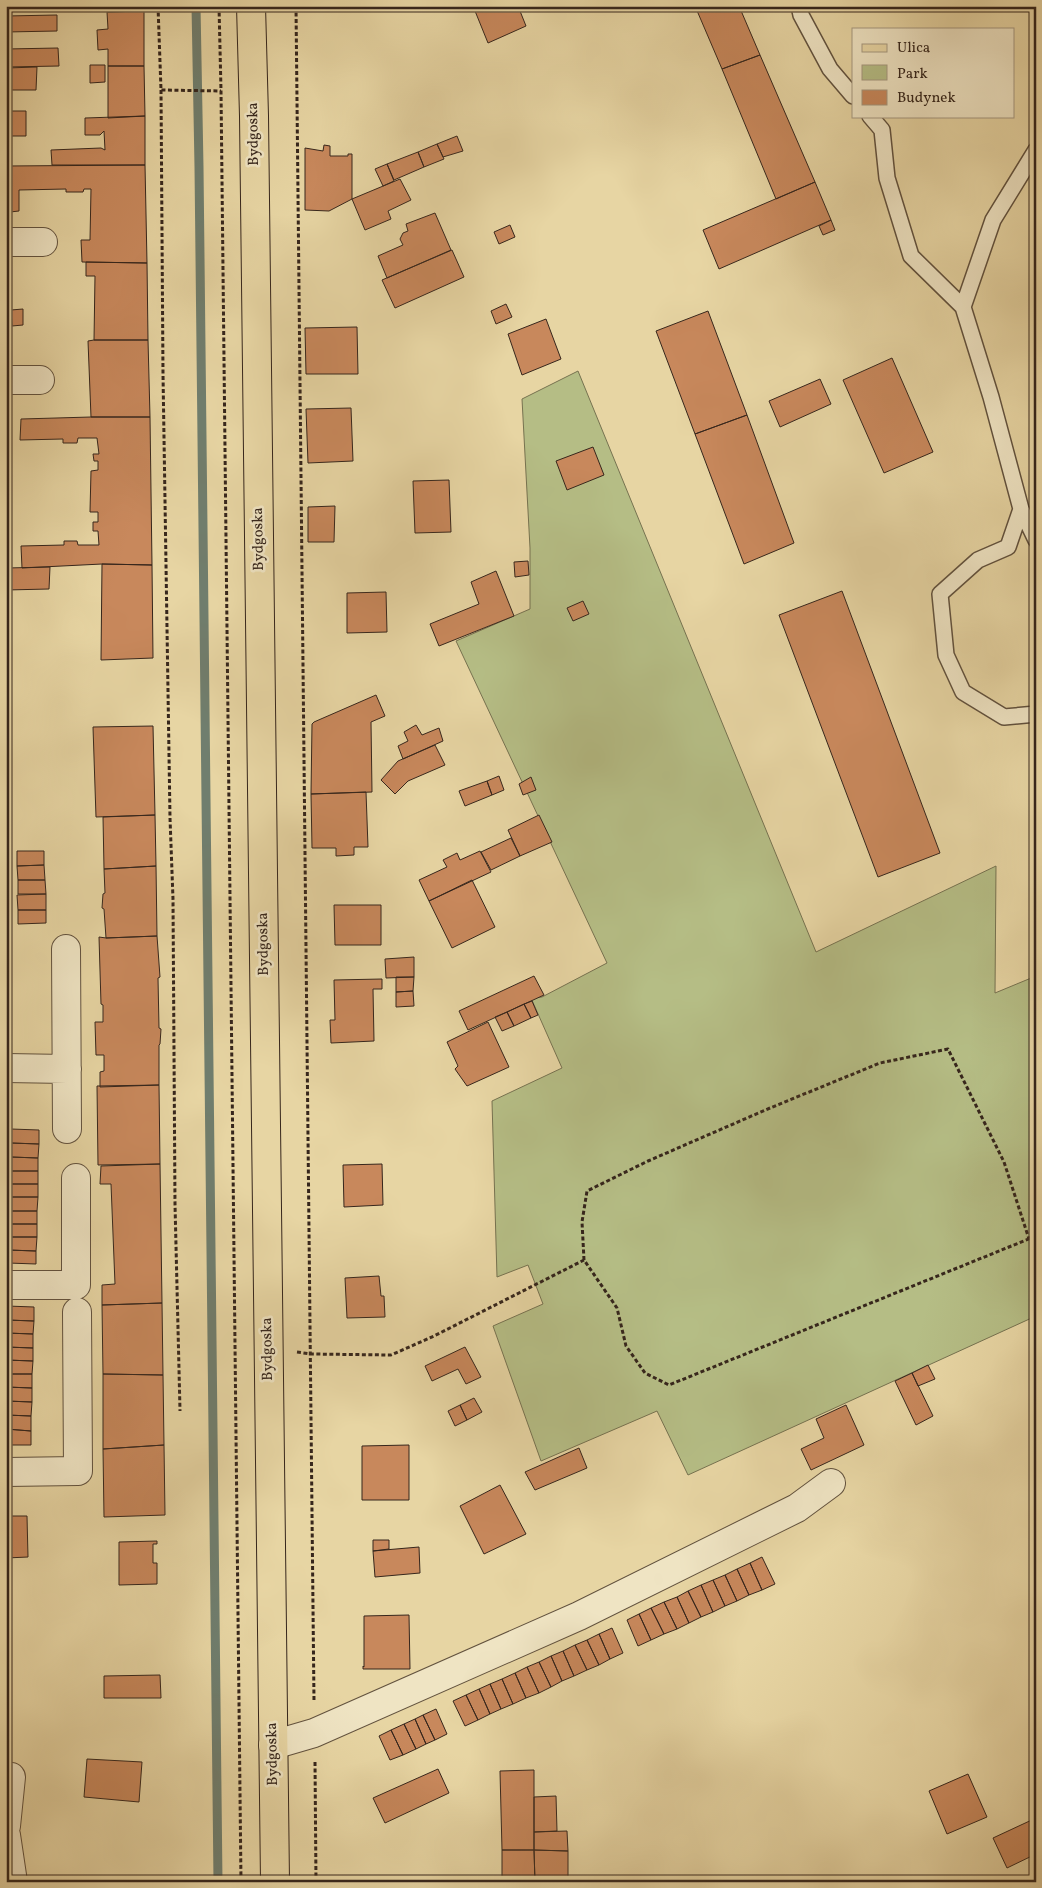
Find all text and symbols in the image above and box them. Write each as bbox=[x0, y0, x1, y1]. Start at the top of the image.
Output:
legend bbox=[852, 28, 1014, 118]
text: Ulica bbox=[897, 38, 930, 59]
text: Park bbox=[897, 64, 928, 85]
text: Budynek bbox=[897, 88, 956, 109]
street label: Bydgoska bbox=[243, 102, 265, 166]
street label: Bydgoska bbox=[248, 507, 270, 571]
street label: Bydgoska bbox=[253, 912, 275, 976]
street label: Bydgoska bbox=[257, 1317, 279, 1381]
street label: Bydgoska bbox=[262, 1722, 284, 1786]

